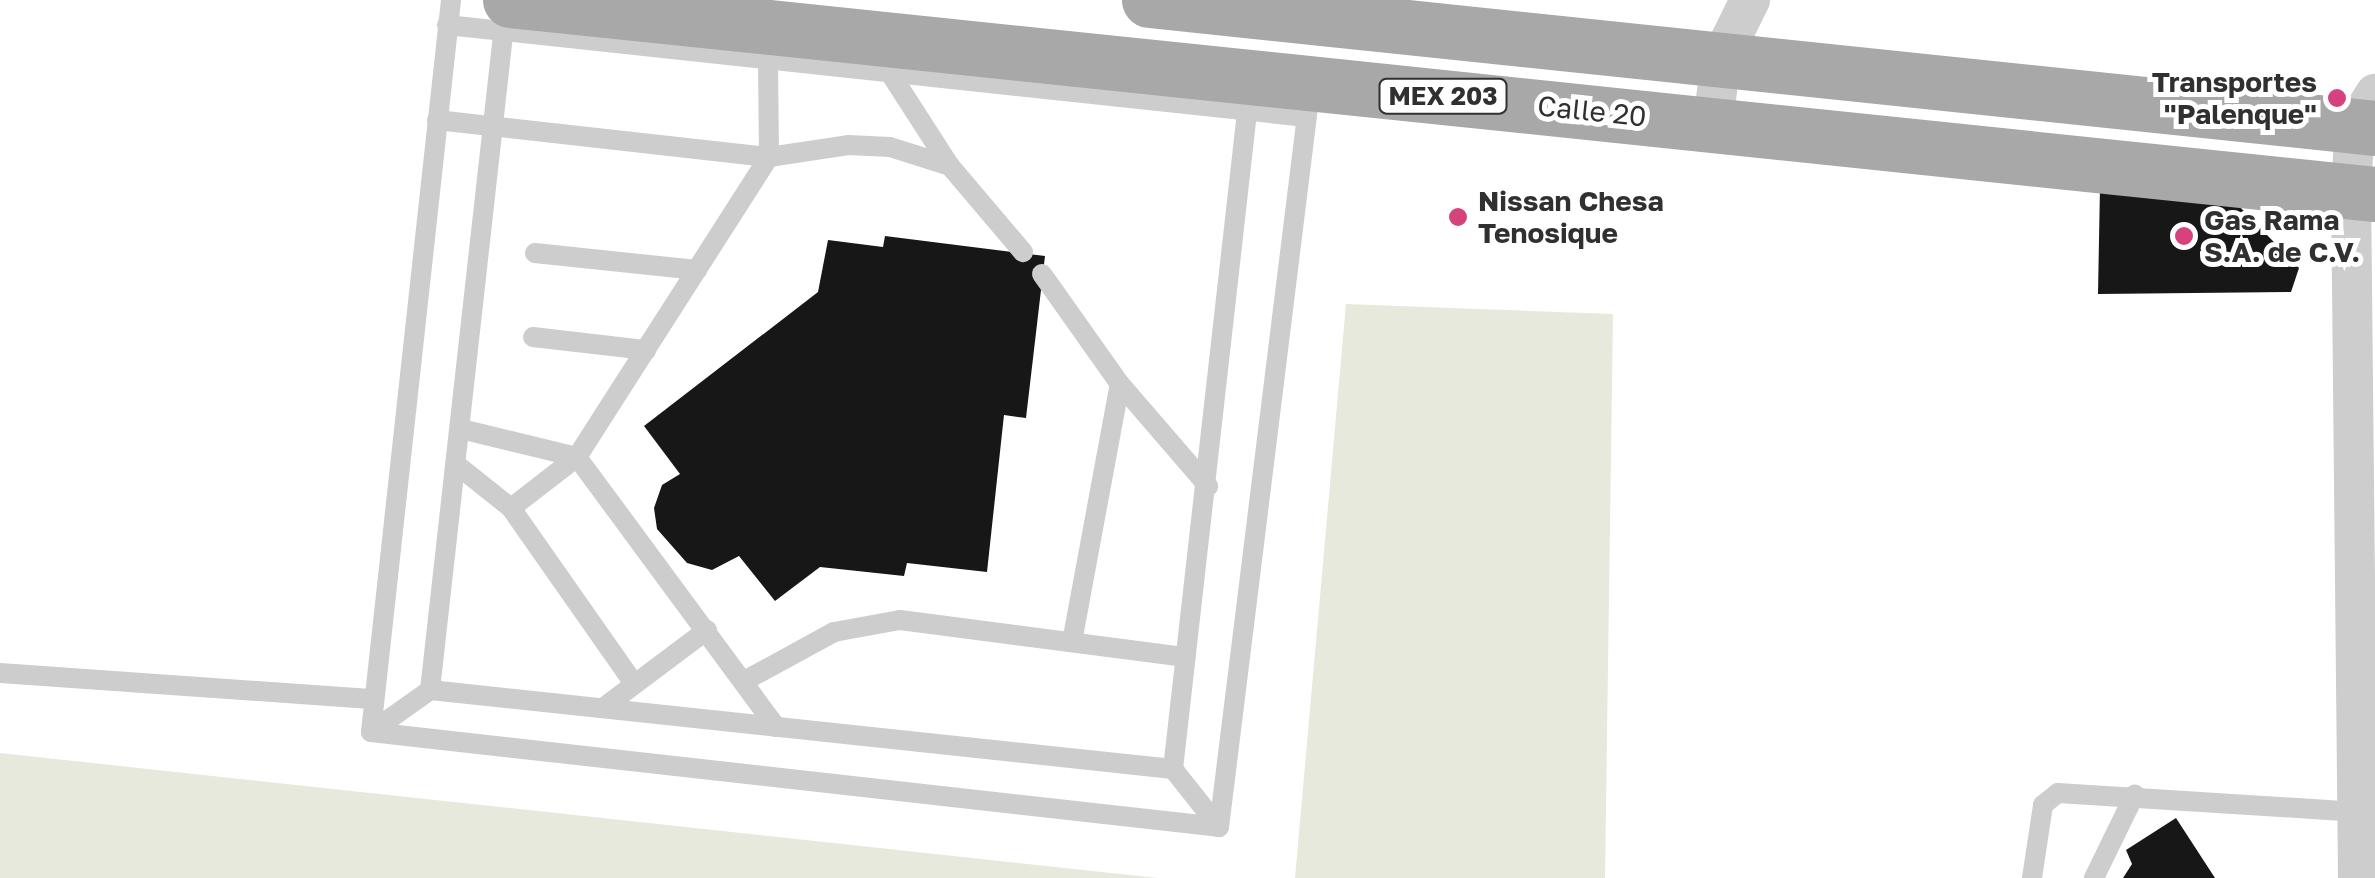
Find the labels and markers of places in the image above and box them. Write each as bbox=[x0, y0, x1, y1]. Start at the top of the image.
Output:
place label: Transportes "Palenque" bbox=[2152, 65, 2317, 131]
marker: Transportes "Palenque" bbox=[2326, 87, 2348, 109]
place label: Nissan Chesa Tenosique bbox=[1478, 184, 1664, 250]
place label: Gas Rama S.A. de C.V. bbox=[2204, 203, 2360, 269]
marker: Nissan Chesa Tenosique bbox=[1447, 206, 1469, 228]
marker: Gas Rama S.A. de C.V. bbox=[2173, 225, 2195, 247]

